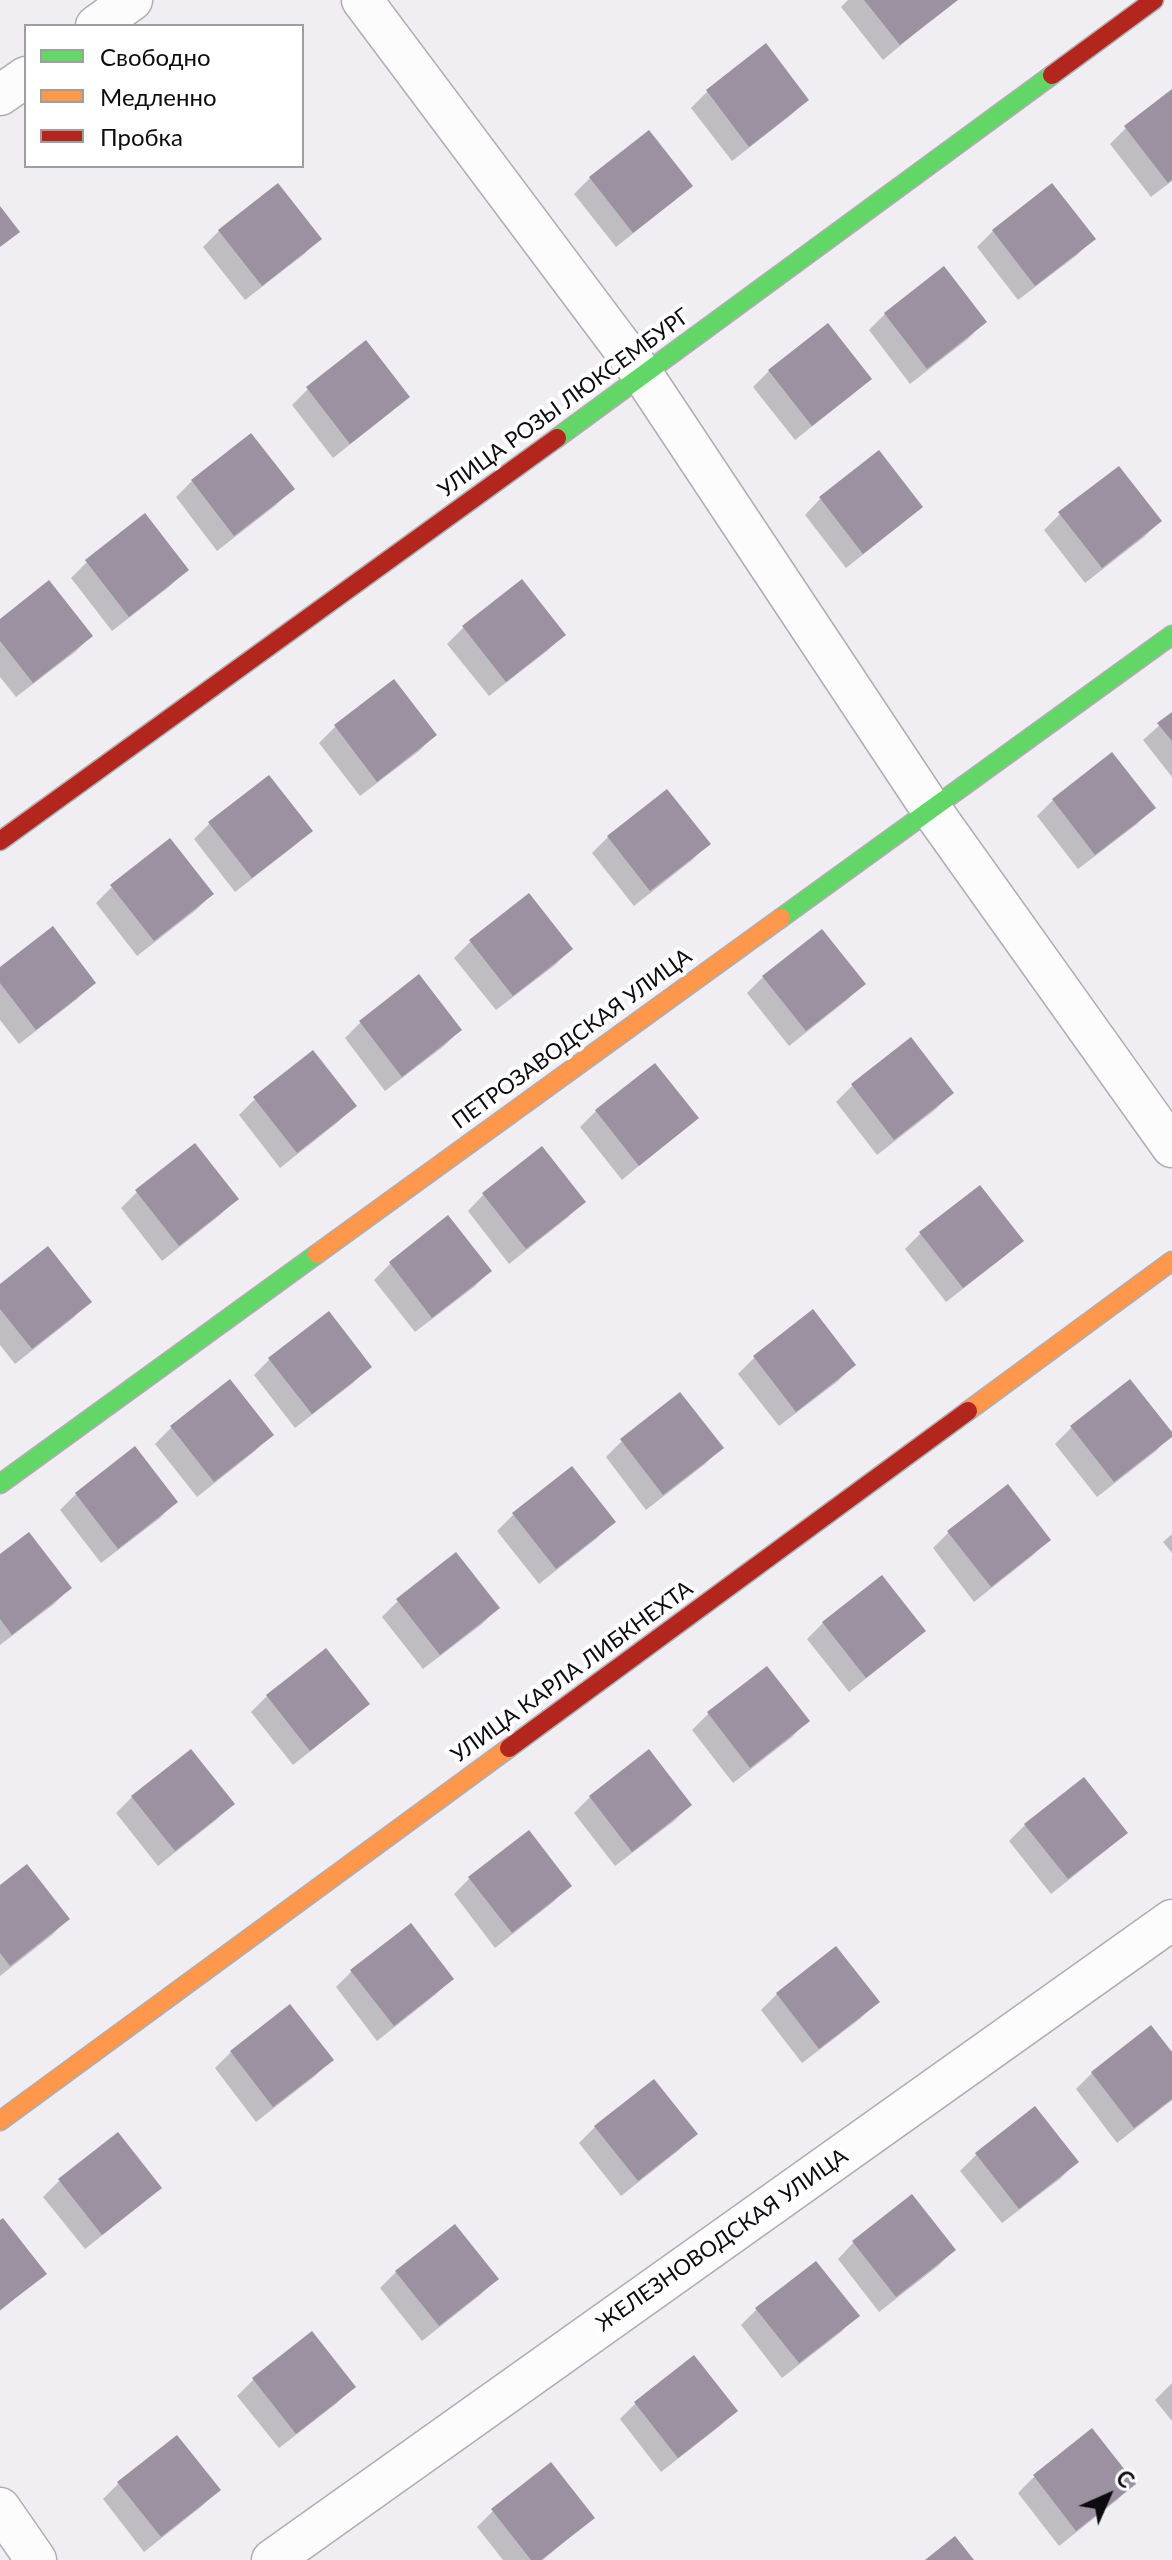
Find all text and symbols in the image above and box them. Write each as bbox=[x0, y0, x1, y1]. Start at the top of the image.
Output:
legend bbox=[24, 24, 304, 168]
text: Свободно bbox=[100, 42, 211, 71]
text: Медленно bbox=[100, 82, 217, 111]
text: Пробка bbox=[100, 122, 183, 151]
street label: УЛИЦА РОЗЫ ЛЮКСЕМБУРГ bbox=[433, 303, 695, 503]
street label: ПЕТРОЗАВОДСКАЯ УЛИЦА bbox=[447, 943, 697, 1135]
street label: УЛИЦА КАРЛА ЛИБКНЕХТА bbox=[446, 1575, 698, 1769]
street label: ЖЕЛЕЗНОВОДСКАЯ УЛИЦА bbox=[591, 2143, 853, 2337]
north arrow bbox=[1068, 2456, 1148, 2536]
text: С bbox=[1111, 2464, 1140, 2493]

